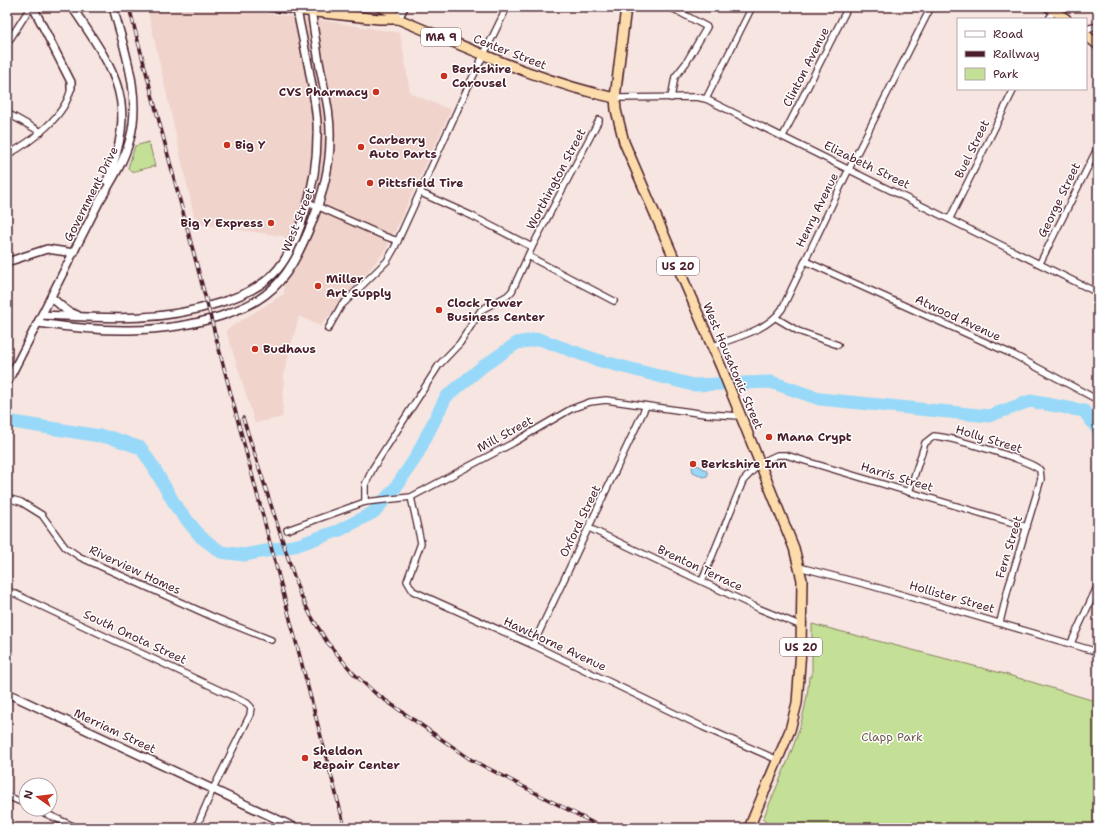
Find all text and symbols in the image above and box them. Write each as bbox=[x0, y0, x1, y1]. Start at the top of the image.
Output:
legend bbox=[957, 18, 1087, 90]
street label: Clinton Avenue bbox=[779, 24, 833, 109]
text: Road bbox=[993, 26, 1024, 42]
road number: MA 9 bbox=[421, 28, 461, 46]
street label: Center Street bbox=[471, 31, 549, 73]
text: Railway bbox=[993, 46, 1040, 62]
place label: Berkshire Carousel bbox=[452, 61, 511, 91]
text: Park bbox=[993, 66, 1019, 82]
marker: Berkshire Carousel bbox=[439, 71, 449, 81]
place label: CVS Pharmacy bbox=[279, 84, 368, 100]
marker: CVS Pharmacy bbox=[371, 87, 381, 97]
street label: Buel Street bbox=[951, 117, 993, 181]
street label: Worthington Street bbox=[523, 126, 589, 232]
place label: Carberry Auto Parts bbox=[369, 132, 437, 162]
place label: Big Y bbox=[235, 137, 266, 153]
street label: Elizabeth Street bbox=[821, 137, 913, 193]
marker: Big Y bbox=[222, 140, 232, 150]
marker: Carberry Auto Parts bbox=[356, 142, 366, 152]
street label: Government Drive bbox=[60, 144, 122, 244]
street label: George Street bbox=[1034, 160, 1084, 240]
street label: Henry Avenue bbox=[792, 170, 842, 250]
place label: Pittsfield Tire bbox=[378, 175, 463, 191]
marker: Pittsfield Tire bbox=[365, 178, 375, 188]
street label: West Street bbox=[278, 185, 318, 255]
place label: Big Y Express bbox=[181, 215, 263, 231]
marker: Big Y Express bbox=[266, 218, 276, 228]
road number: US 20 bbox=[657, 257, 699, 275]
place label: Miller Art Supply bbox=[326, 271, 391, 301]
marker: Miller Art Supply bbox=[313, 281, 323, 291]
street label: Atwood Avenue bbox=[913, 291, 1004, 345]
place label: Clock Tower Business Center bbox=[447, 295, 546, 325]
street label: West Housatonic Street bbox=[699, 300, 767, 432]
marker: Clock Tower Business Center bbox=[434, 305, 444, 315]
place label: Budhaus bbox=[263, 341, 316, 357]
marker: Budhaus bbox=[250, 344, 260, 354]
street label: Mill Street bbox=[474, 412, 536, 456]
street label: Holly Street bbox=[954, 421, 1024, 457]
place label: Mana Crypt bbox=[777, 429, 852, 445]
marker: Mana Crypt bbox=[764, 432, 774, 442]
place label: Berkshire Inn bbox=[701, 456, 787, 472]
street label: Harris Street bbox=[859, 458, 935, 496]
marker: Berkshire Inn bbox=[688, 459, 698, 469]
street label: Oxford Street bbox=[556, 482, 604, 560]
street label: Fern Street bbox=[992, 514, 1026, 580]
street label: Brenton Terrace bbox=[655, 541, 745, 595]
street label: Riverview Homes bbox=[87, 542, 183, 598]
street label: Hollister Street bbox=[907, 577, 997, 617]
street label: South Onota Street bbox=[81, 606, 189, 668]
street label: Hawthorne Avenue bbox=[501, 613, 609, 675]
road number: US 20 bbox=[780, 638, 822, 656]
street label: Merriam Street bbox=[71, 705, 159, 757]
park label: Clapp Park bbox=[861, 729, 923, 745]
place label: Sheldon Repair Center bbox=[313, 743, 400, 773]
marker: Sheldon Repair Center bbox=[300, 753, 310, 763]
north arrow bbox=[18, 777, 58, 817]
text: N bbox=[20, 788, 37, 801]

